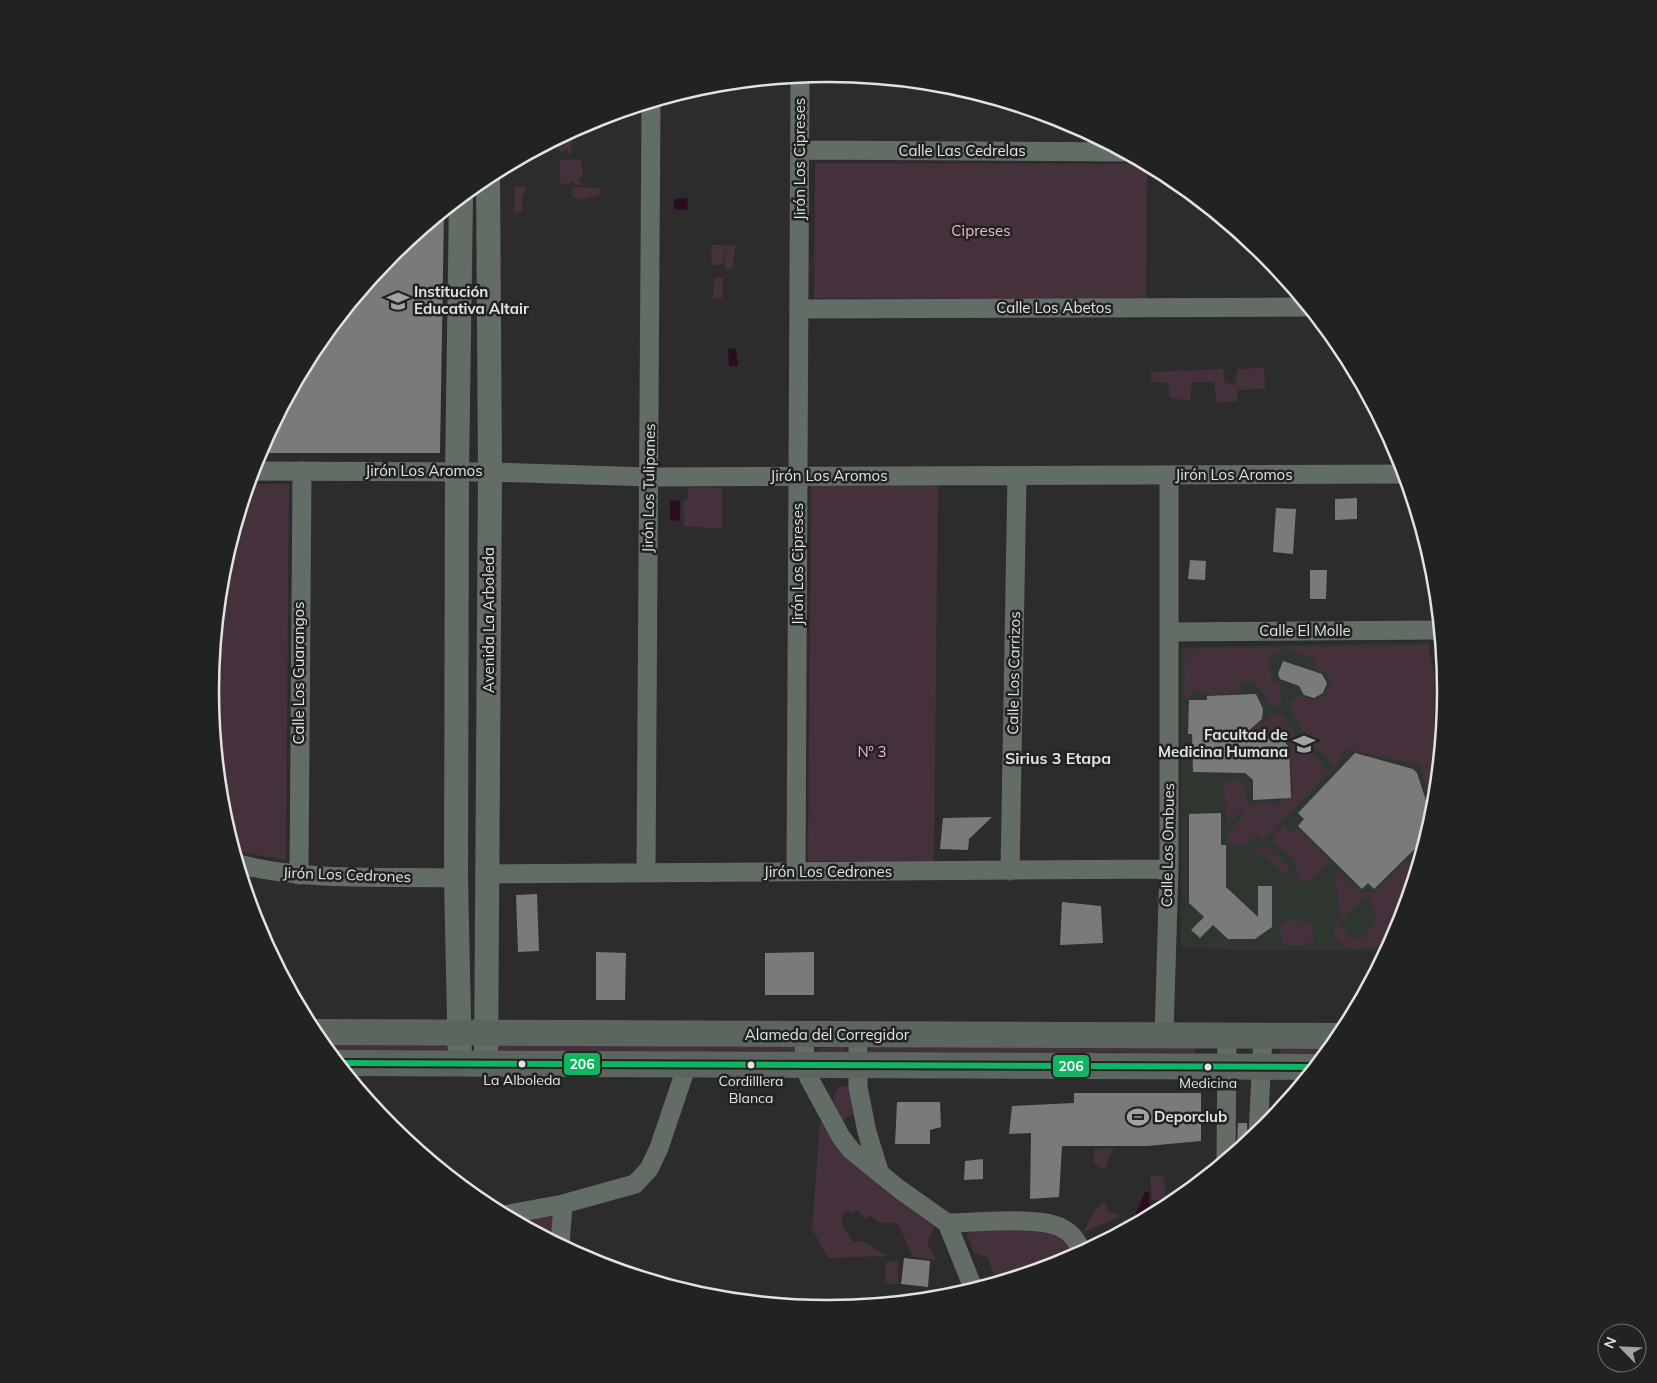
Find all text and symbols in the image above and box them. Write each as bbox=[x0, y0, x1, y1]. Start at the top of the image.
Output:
street label: Jirón Los Cipreses bbox=[790, 98, 809, 220]
street label: Calle Las Cedrelas bbox=[898, 141, 1026, 160]
park label: Cipreses bbox=[951, 221, 1011, 240]
place label: Institución Educativa Altair bbox=[414, 282, 529, 318]
school or university icon: Institución Educativa Altair bbox=[385, 288, 411, 314]
street label: Calle Los Abetos bbox=[996, 298, 1112, 317]
street label: Jirón Los Tulipanes bbox=[638, 423, 659, 553]
street label: Jirón Los Aromos bbox=[365, 461, 483, 480]
street label: Jirón Los Aromos bbox=[1175, 465, 1293, 484]
street label: Jirón Los Aromos bbox=[770, 466, 888, 485]
street label: Jirón Los Cipreses bbox=[788, 503, 807, 625]
street label: Avenida La Arboleda bbox=[479, 547, 498, 693]
street label: Calle Los Guarangos bbox=[289, 601, 308, 745]
street label: Calle Los Carrizos bbox=[1003, 611, 1024, 735]
street label: Calle El Molle bbox=[1259, 621, 1351, 640]
place label: Facultad de Medicina Humana bbox=[1158, 725, 1288, 761]
school or university icon: Facultad de Medicina Humana bbox=[1291, 731, 1317, 757]
park label: Nº 3 bbox=[857, 742, 887, 761]
district label: Sirius 3 Etapa bbox=[1005, 748, 1111, 768]
street label: Calle Los Ombues bbox=[1157, 783, 1178, 907]
street label: Jirón Los Cedrones bbox=[764, 862, 892, 881]
street label: Jirón Los Cedrones bbox=[283, 863, 411, 886]
street label: Alameda del Corregidor bbox=[745, 1025, 910, 1044]
line badge: 206 bbox=[563, 1052, 601, 1076]
line badge: 206 bbox=[1052, 1054, 1090, 1078]
text: 206 bbox=[569, 1055, 595, 1073]
text: 206 bbox=[1058, 1057, 1084, 1075]
marker: La Alboleda bbox=[517, 1059, 527, 1069]
marker: Cordilllera Blanca bbox=[746, 1060, 756, 1070]
marker: Medicina bbox=[1203, 1062, 1213, 1072]
place label: La Alboleda bbox=[483, 1071, 561, 1089]
place label: Cordilllera Blanca bbox=[719, 1072, 783, 1107]
place label: Medicina bbox=[1179, 1074, 1237, 1092]
sports icon: Deporclub bbox=[1125, 1104, 1151, 1130]
place label: Deporclub bbox=[1154, 1107, 1227, 1126]
north arrow bbox=[1597, 1323, 1647, 1373]
text: N bbox=[1600, 1334, 1620, 1351]

